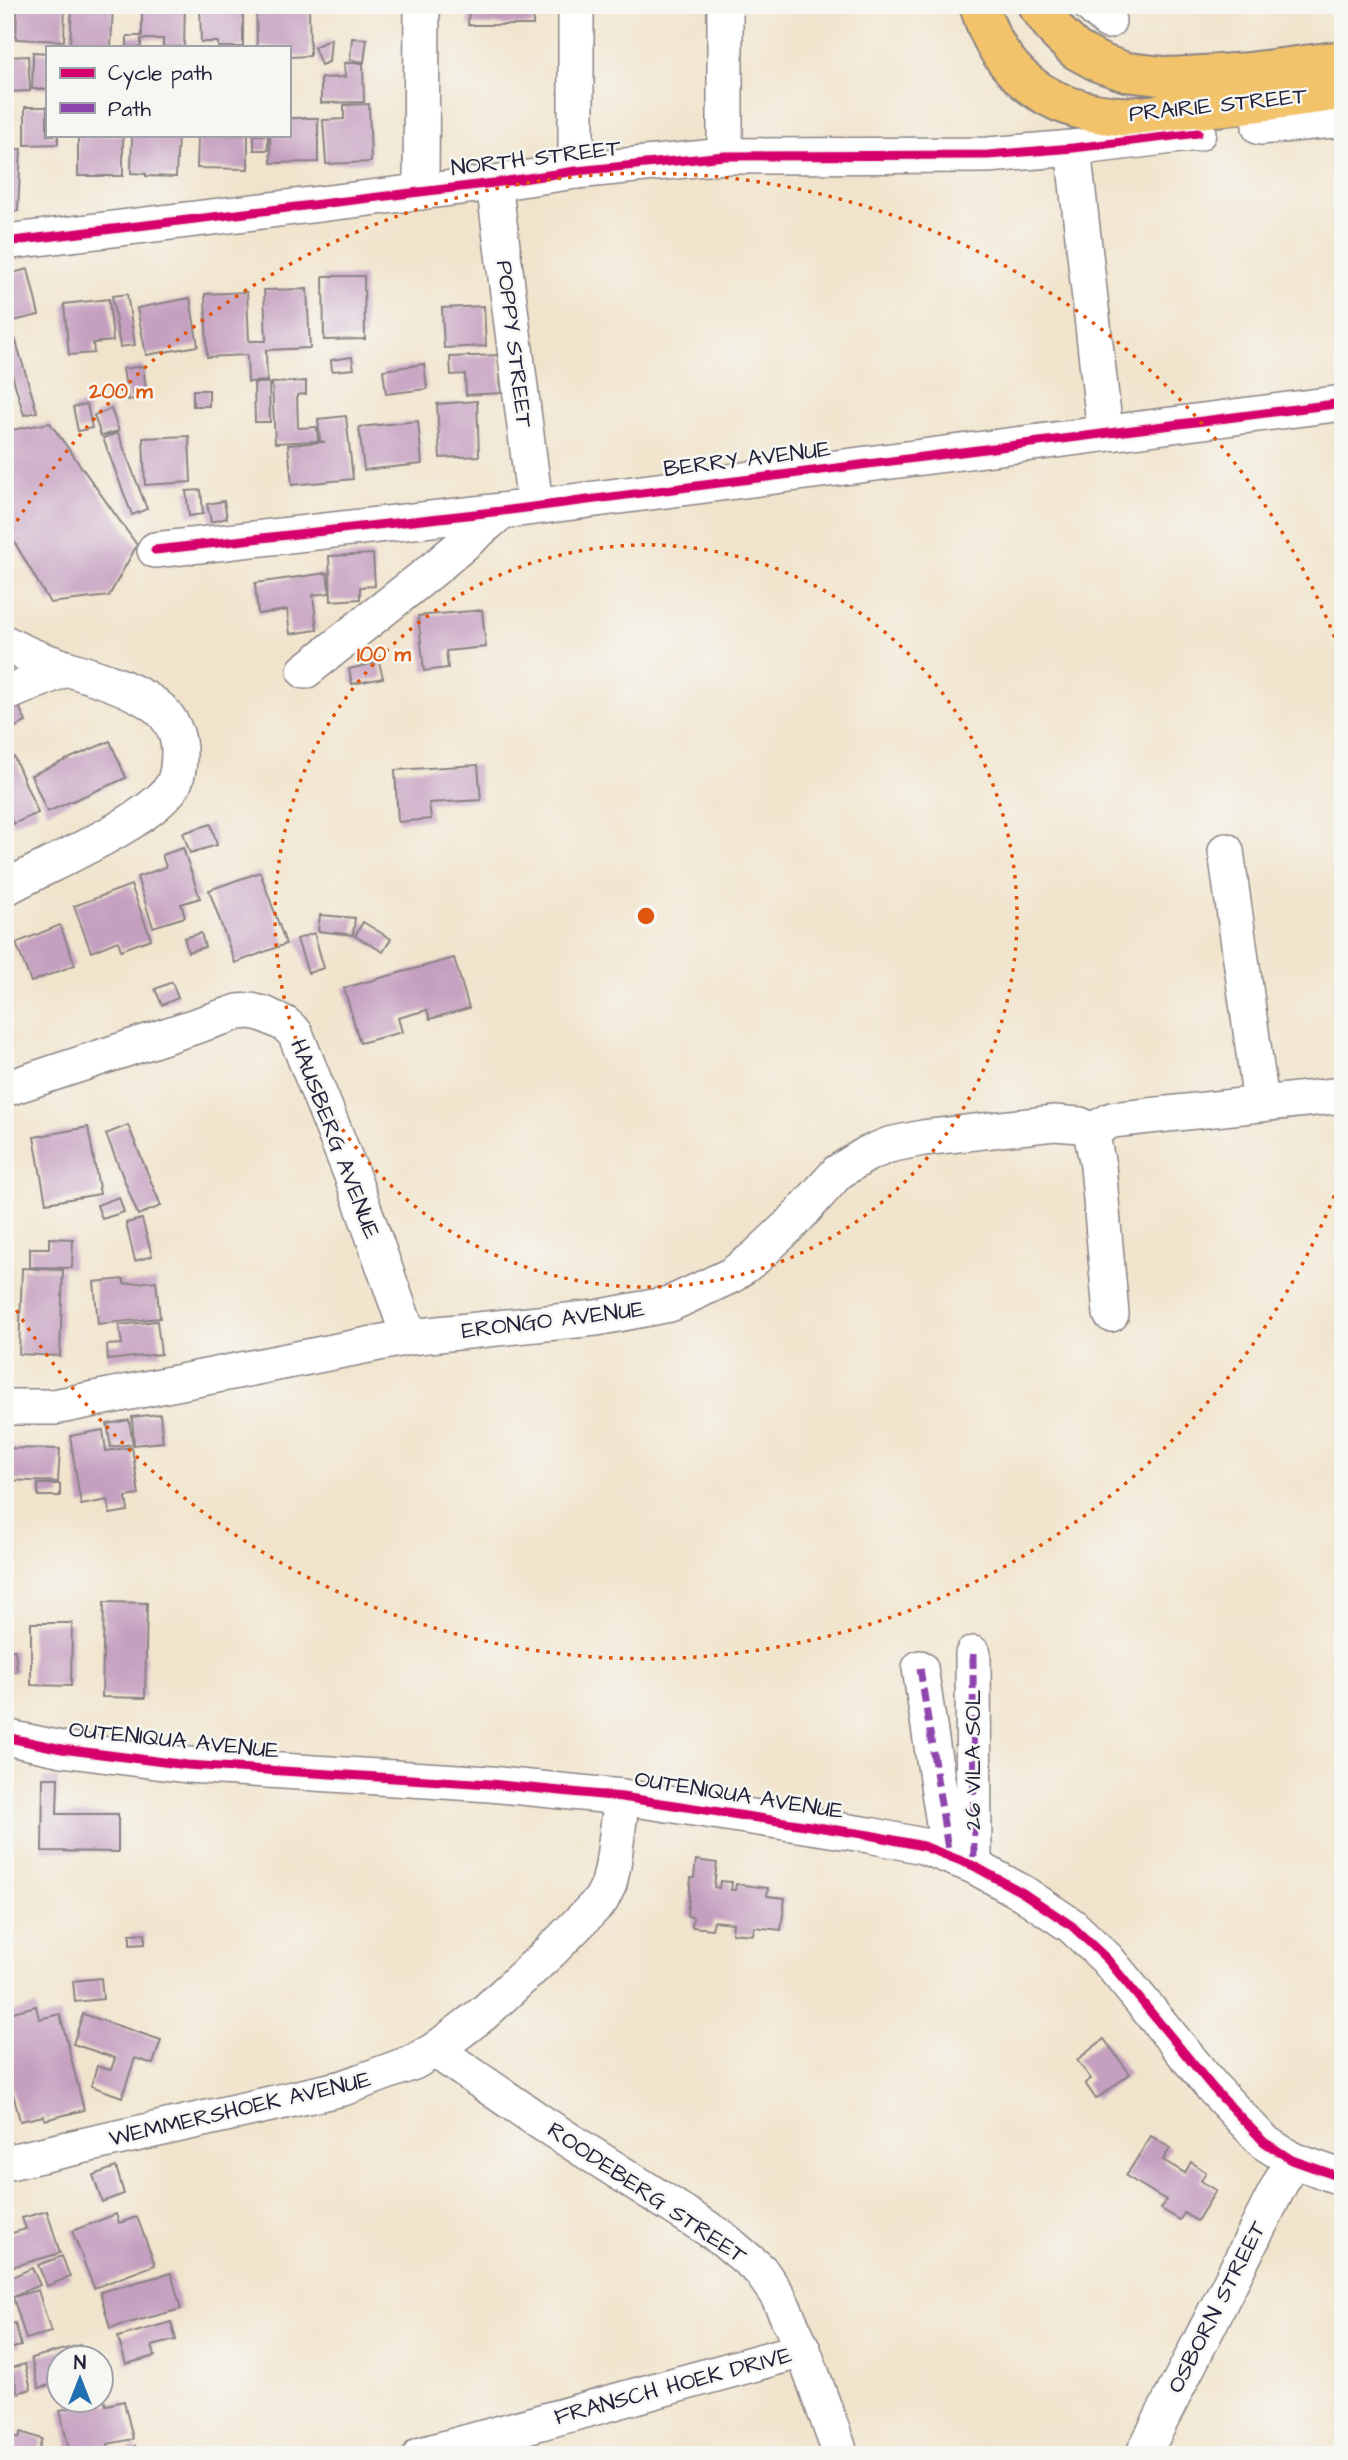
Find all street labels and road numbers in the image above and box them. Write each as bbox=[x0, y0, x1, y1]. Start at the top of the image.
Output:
street label: PRAIRIE STREET bbox=[1127, 80, 1309, 130]
street label: NORTH STREET bbox=[449, 132, 623, 184]
street label: POPPY STREET bbox=[488, 259, 540, 430]
street label: BERRY AVENUE bbox=[662, 433, 833, 485]
street label: HAUSBERG AVENUE bbox=[282, 1035, 388, 1244]
street label: ERONGO AVENUE bbox=[460, 1293, 647, 1347]
street label: 26 VILA SOL bbox=[957, 1690, 989, 1830]
street label: OUTENIQUA AVENUE bbox=[67, 1713, 281, 1767]
street label: OUTENIQUA AVENUE bbox=[632, 1763, 846, 1827]
street label: WEMMERSHOEK AVENUE bbox=[106, 2063, 374, 2155]
street label: ROODEBERG STREET bbox=[541, 2114, 754, 2272]
street label: OSBORN STREET bbox=[1160, 2215, 1274, 2398]
street label: FRANSCH HOEK DRIVE bbox=[551, 2339, 796, 2433]

